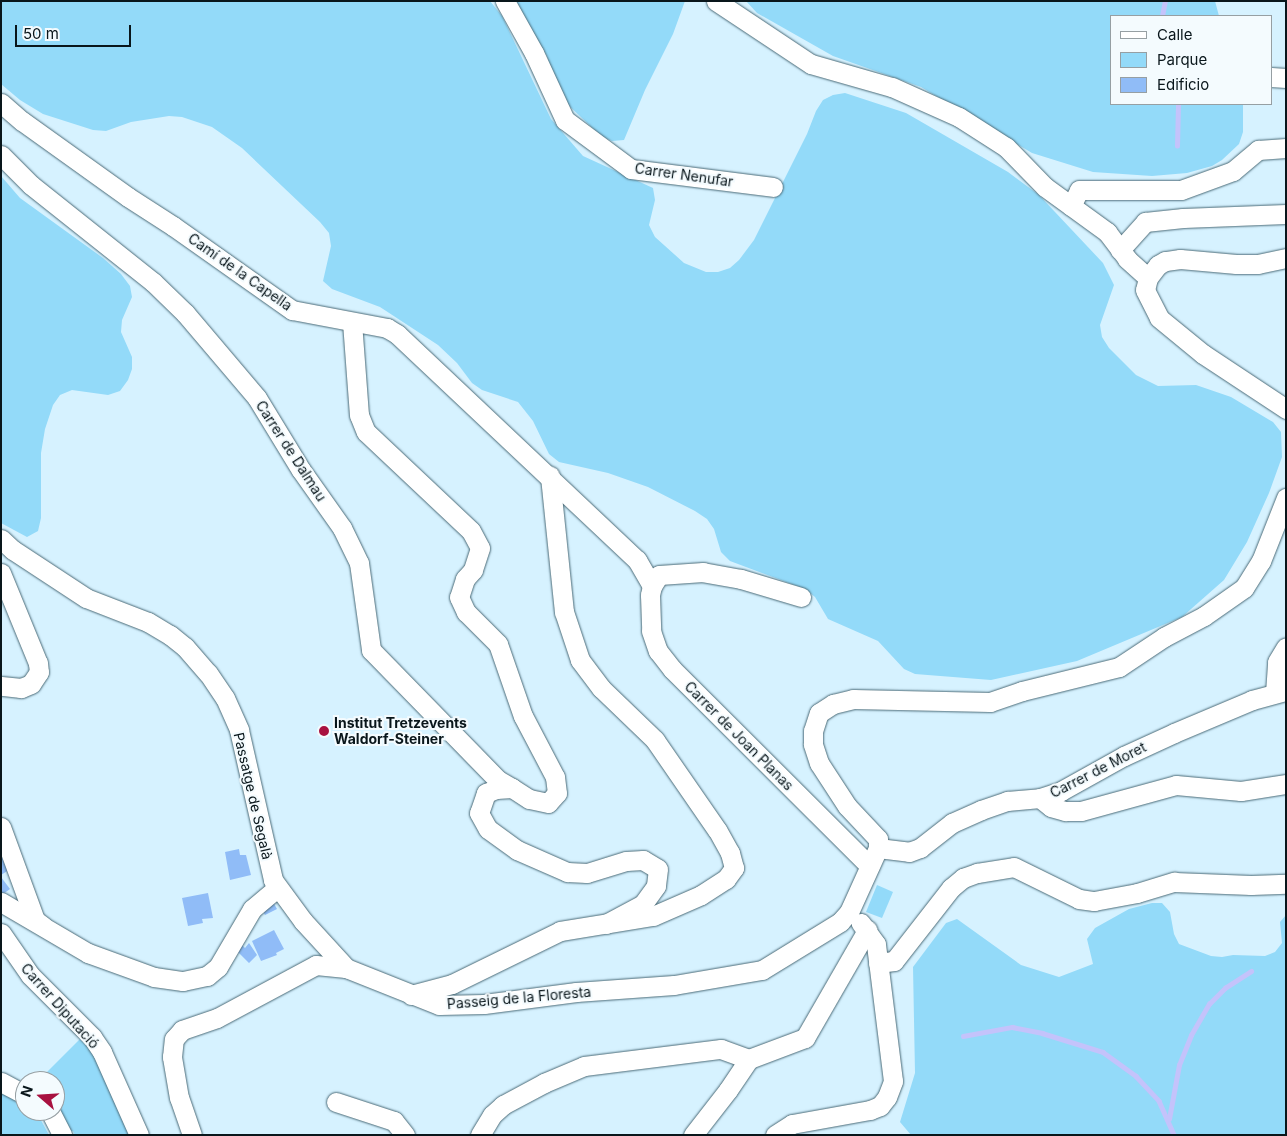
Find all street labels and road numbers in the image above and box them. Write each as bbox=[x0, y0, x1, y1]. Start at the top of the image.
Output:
street label: Carrer Nenufar bbox=[634, 160, 734, 190]
street label: Camí de la Capella bbox=[185, 230, 295, 314]
street label: Carrer de Dalmau bbox=[252, 398, 330, 504]
street label: Carrer de Joan Planas bbox=[681, 678, 797, 794]
street label: Passatge de Segalà bbox=[230, 731, 276, 861]
street label: Carrer de Moret bbox=[1047, 739, 1149, 801]
street label: Carrer Diputació bbox=[17, 960, 103, 1052]
street label: Passeig de la Floresta bbox=[446, 983, 592, 1013]

